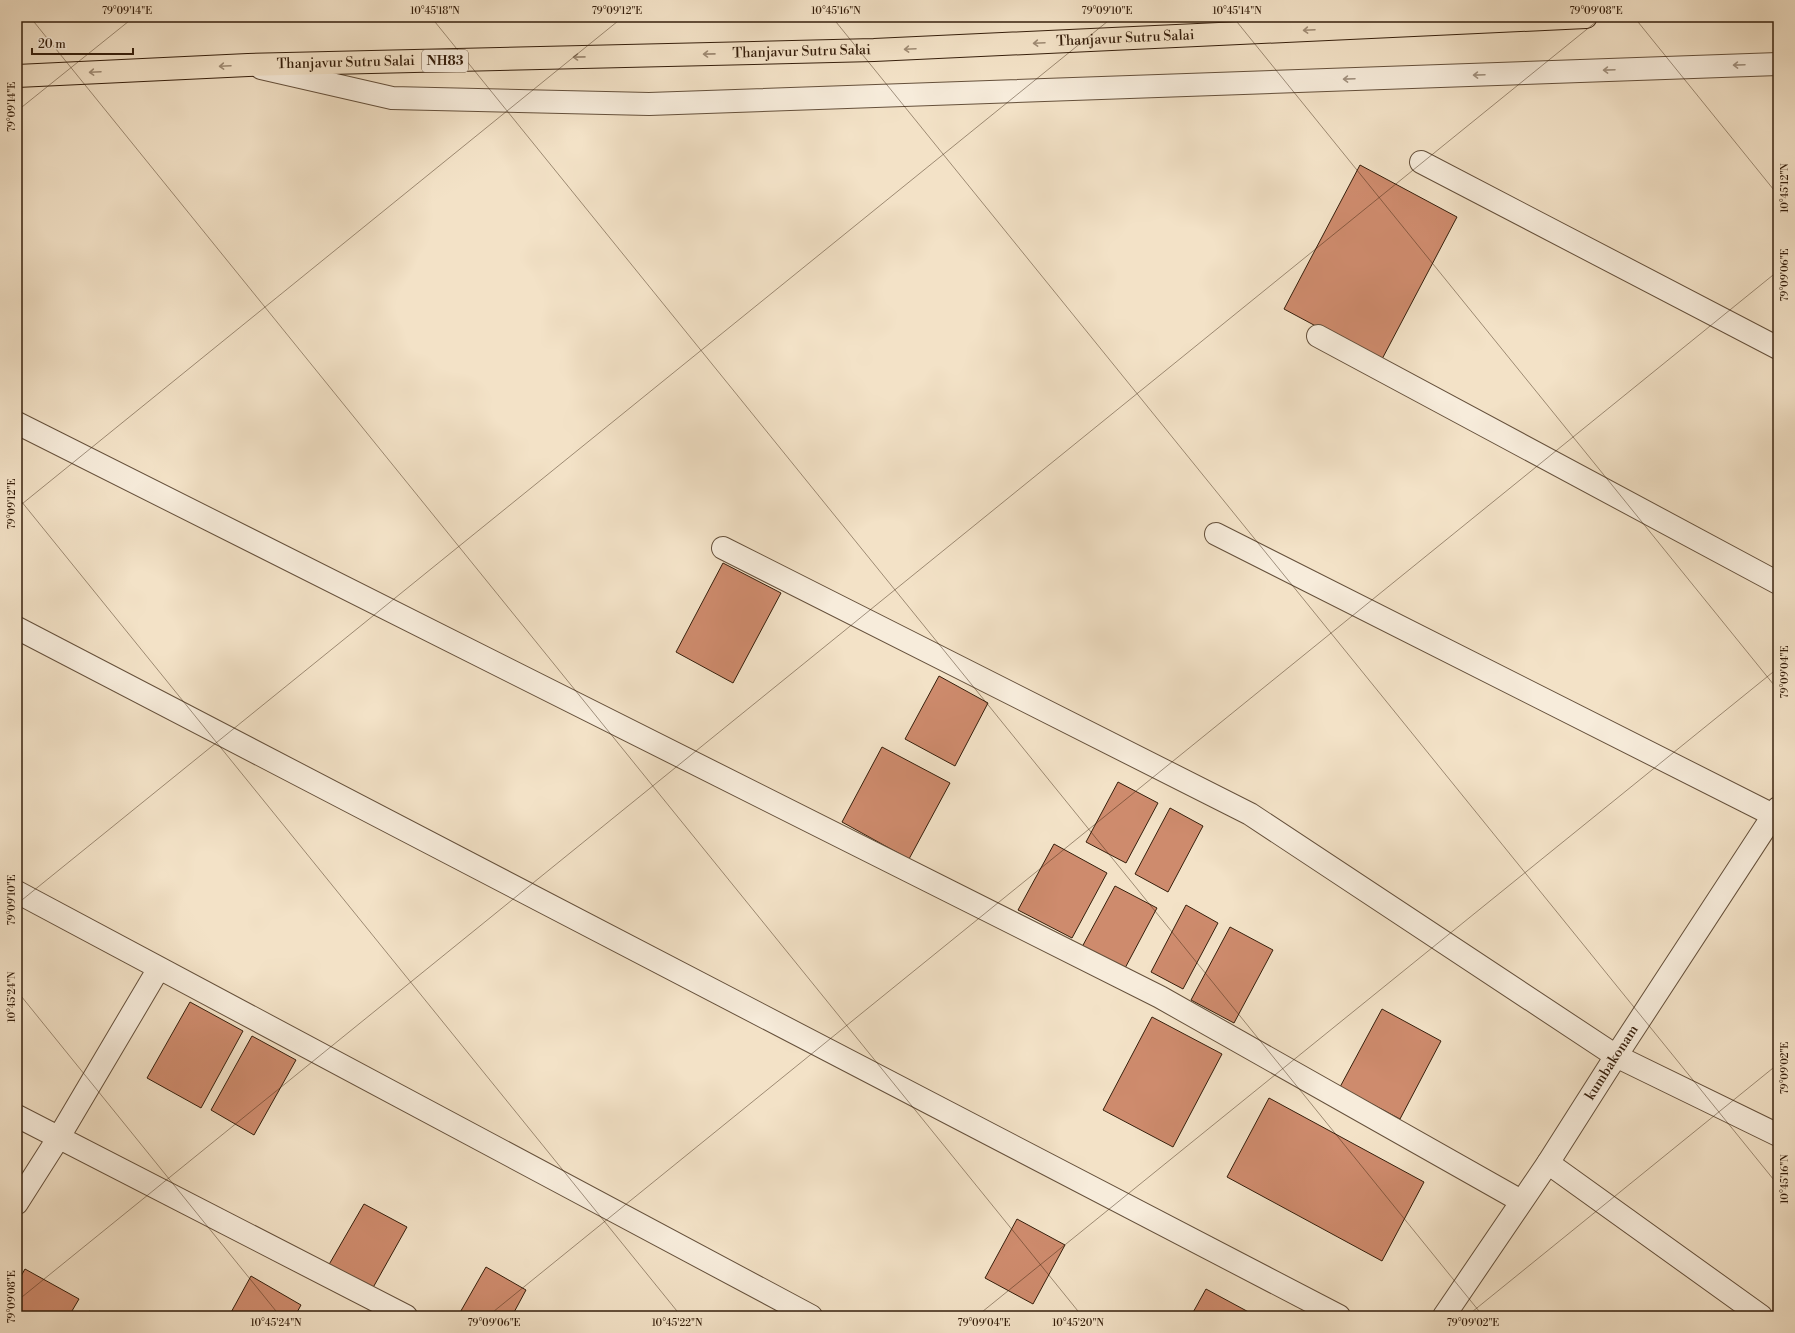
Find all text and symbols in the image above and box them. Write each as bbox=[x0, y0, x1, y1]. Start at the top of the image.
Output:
text: 79°09'14"E bbox=[102, 5, 152, 17]
text: 10°45'18"N bbox=[410, 5, 460, 17]
text: 79°09'12"E bbox=[592, 5, 642, 17]
text: 10°45'16"N bbox=[811, 5, 861, 17]
text: 79°09'10"E bbox=[1082, 5, 1133, 17]
text: 10°45'14"N bbox=[1212, 5, 1262, 17]
text: 79°09'08"E bbox=[1569, 5, 1623, 17]
street label: Thanjavur Sutru Salai bbox=[1056, 26, 1195, 51]
one-way arrow bbox=[1303, 26, 1316, 34]
scale bar bbox=[32, 30, 133, 56]
text: 20 m bbox=[38, 37, 66, 52]
one-way arrow bbox=[1033, 39, 1046, 46]
street label: Thanjavur Sutru Salai bbox=[732, 41, 871, 62]
one-way arrow bbox=[904, 45, 917, 52]
road number: NH83 bbox=[422, 50, 468, 72]
one-way arrow bbox=[703, 50, 716, 58]
street label: Thanjavur Sutru Salai bbox=[276, 52, 415, 73]
one-way arrow bbox=[573, 54, 586, 61]
one-way arrow bbox=[1733, 62, 1746, 69]
one-way arrow bbox=[219, 63, 232, 70]
one-way arrow bbox=[1603, 66, 1616, 74]
one-way arrow bbox=[89, 69, 102, 76]
one-way arrow bbox=[1473, 71, 1486, 78]
one-way arrow bbox=[1343, 76, 1356, 83]
text: 79°09'14"E bbox=[6, 82, 18, 132]
text: 10°45'12"N bbox=[1779, 163, 1791, 213]
text: 79°09'06"E bbox=[1779, 248, 1791, 302]
text: 79°09'12"E bbox=[6, 479, 18, 529]
text: 79°09'04"E bbox=[1779, 645, 1791, 698]
text: 79°09'10"E bbox=[6, 874, 18, 925]
text: 10°45'24"N bbox=[6, 971, 18, 1023]
street label: kumbakonam bbox=[1581, 1022, 1643, 1104]
text: 79°09'02"E bbox=[1779, 1042, 1791, 1094]
text: 10°45'16"N bbox=[1779, 1154, 1791, 1204]
text: 79°09'08"E bbox=[6, 1270, 18, 1324]
text: 10°45'24"N bbox=[250, 1317, 302, 1329]
text: 79°09'06"E bbox=[467, 1317, 521, 1329]
text: 10°45'22"N bbox=[652, 1317, 703, 1329]
text: 79°09'04"E bbox=[958, 1317, 1011, 1329]
text: 10°45'20"N bbox=[1052, 1317, 1104, 1329]
text: 79°09'02"E bbox=[1447, 1317, 1499, 1329]

